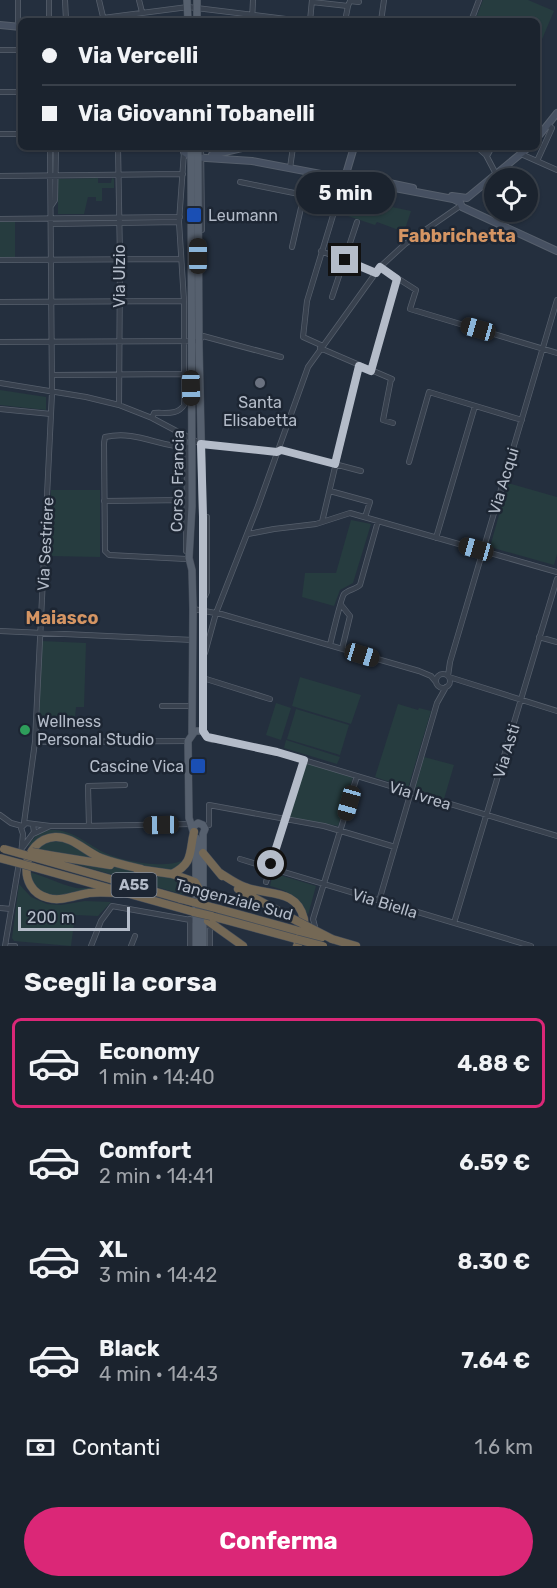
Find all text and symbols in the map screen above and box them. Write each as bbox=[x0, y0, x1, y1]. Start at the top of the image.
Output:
text: Via Vercelli bbox=[78, 42, 198, 69]
text: Via Giovanni Tobanelli bbox=[78, 100, 315, 127]
map controls bbox=[484, 168, 538, 222]
button: locate bbox=[484, 168, 538, 222]
callout: 5 min bbox=[296, 173, 394, 215]
text: 5 min bbox=[318, 181, 373, 205]
marker: Leumann bbox=[185, 206, 203, 224]
place label: Leumann bbox=[208, 206, 278, 225]
district label: Fabbrichetta bbox=[398, 225, 516, 247]
car bbox=[189, 238, 207, 274]
street label: Via Ulzio bbox=[110, 244, 129, 308]
route end bbox=[331, 246, 358, 273]
car bbox=[458, 315, 498, 343]
car bbox=[182, 370, 200, 406]
marker: Santa Elisabetta bbox=[253, 376, 267, 390]
place label: Santa Elisabetta bbox=[223, 393, 297, 430]
street label: Corso Francia bbox=[167, 430, 188, 532]
street label: Via Acqui bbox=[484, 445, 523, 517]
street label: Via Sestriere bbox=[34, 496, 57, 592]
car bbox=[456, 535, 496, 563]
district label: Maiasco bbox=[26, 607, 98, 629]
car bbox=[342, 641, 382, 669]
place label: Wellness Personal Studio bbox=[37, 712, 154, 749]
street label: Via Asti bbox=[489, 722, 524, 781]
marker: Wellness Personal Studio bbox=[18, 723, 32, 737]
place label: Cascine Vica bbox=[90, 757, 184, 776]
marker: Cascine Vica bbox=[189, 757, 207, 775]
street label: Via Ivrea bbox=[386, 777, 453, 814]
car bbox=[335, 783, 363, 823]
car bbox=[143, 816, 179, 834]
route start bbox=[257, 850, 284, 877]
road number: A55 bbox=[112, 873, 156, 897]
street label: Tangenziale Sud bbox=[173, 875, 295, 924]
street label: Via Biella bbox=[350, 885, 420, 922]
scale bar bbox=[18, 904, 130, 932]
text: 200 m bbox=[27, 908, 75, 927]
text: Scegli la corsa bbox=[24, 966, 217, 998]
icon: car bbox=[27, 1036, 81, 1090]
text: Economy bbox=[99, 1038, 200, 1065]
text: 4.88 € bbox=[457, 1050, 530, 1077]
text: 1 min · 14:40 bbox=[99, 1065, 215, 1089]
icon: car bbox=[27, 1135, 81, 1189]
text: Comfort bbox=[99, 1137, 191, 1164]
text: 6.59 € bbox=[459, 1149, 530, 1176]
text: 2 min · 14:41 bbox=[99, 1164, 213, 1188]
icon: car bbox=[27, 1234, 81, 1288]
text: XL bbox=[99, 1236, 127, 1263]
text: 8.30 € bbox=[458, 1248, 530, 1275]
text: 3 min · 14:42 bbox=[99, 1263, 217, 1287]
icon: car bbox=[27, 1333, 81, 1387]
text: Black bbox=[99, 1335, 160, 1362]
text: 7.64 € bbox=[461, 1347, 530, 1374]
text: 4 min · 14:43 bbox=[99, 1362, 218, 1386]
icon: cash bbox=[24, 1431, 57, 1464]
text: Contanti bbox=[72, 1434, 160, 1461]
text: 1.6 km bbox=[475, 1435, 533, 1459]
button: Conferma bbox=[24, 1507, 533, 1576]

